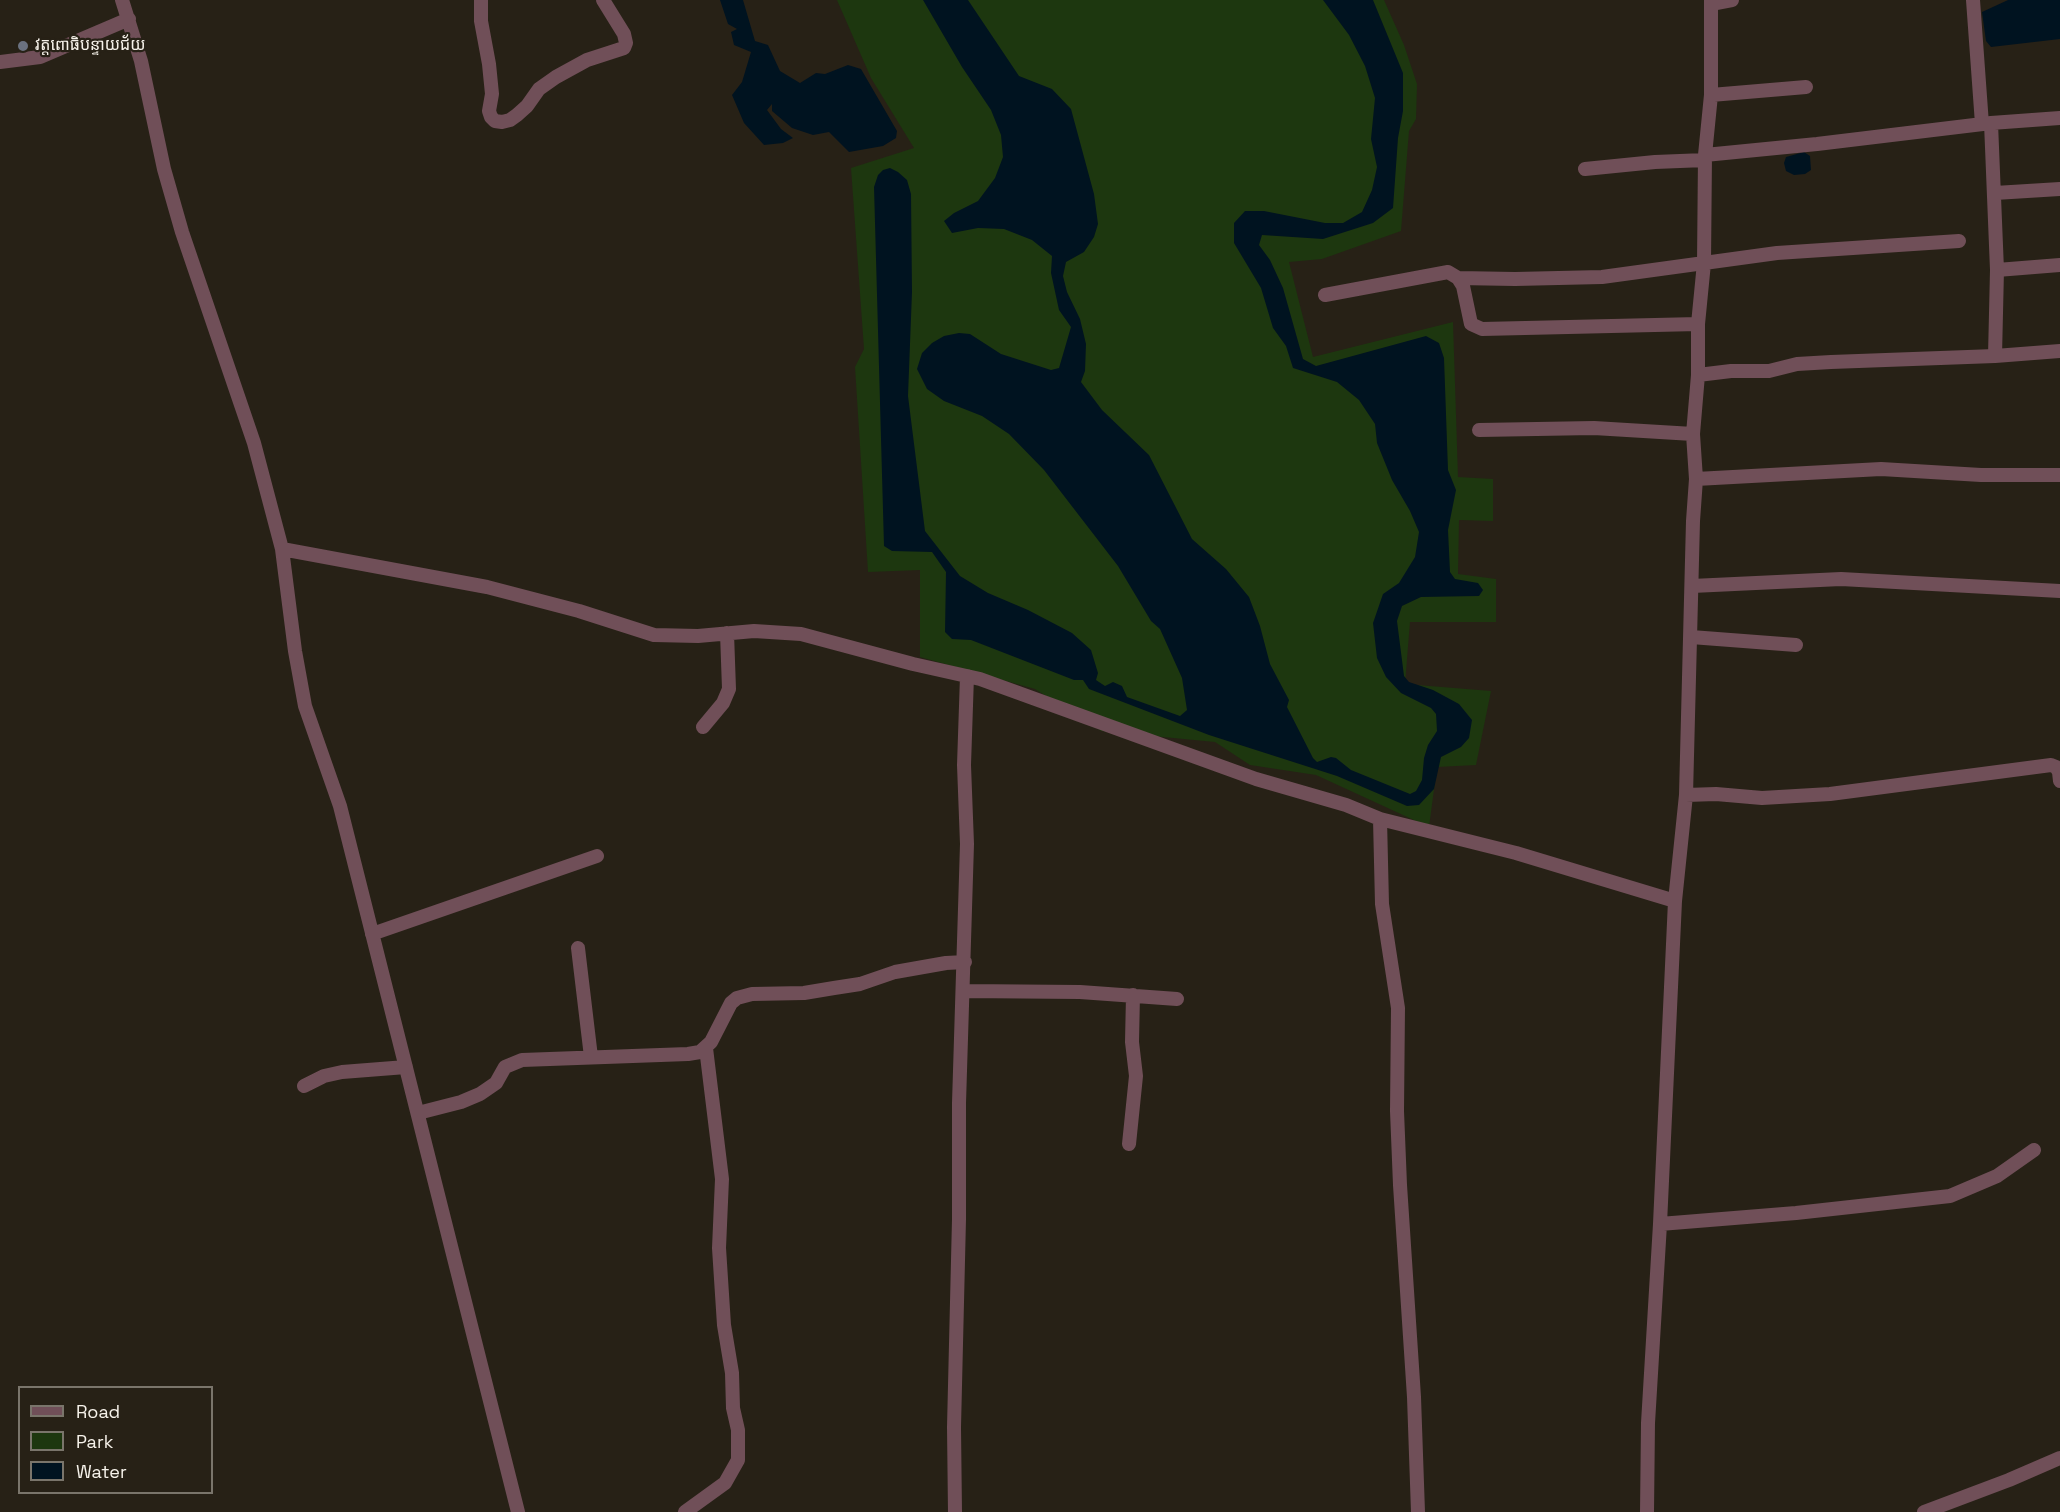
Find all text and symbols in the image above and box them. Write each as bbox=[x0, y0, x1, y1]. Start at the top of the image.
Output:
place label: វត្តពោធិបន្ទាយជ័យ bbox=[35, 36, 146, 56]
marker: វត្តពោធិបន្ទាយជ័យ bbox=[16, 39, 30, 53]
legend bbox=[18, 1386, 213, 1494]
text: Road bbox=[76, 1400, 120, 1423]
text: Park bbox=[76, 1430, 113, 1453]
text: Water bbox=[76, 1460, 127, 1483]

